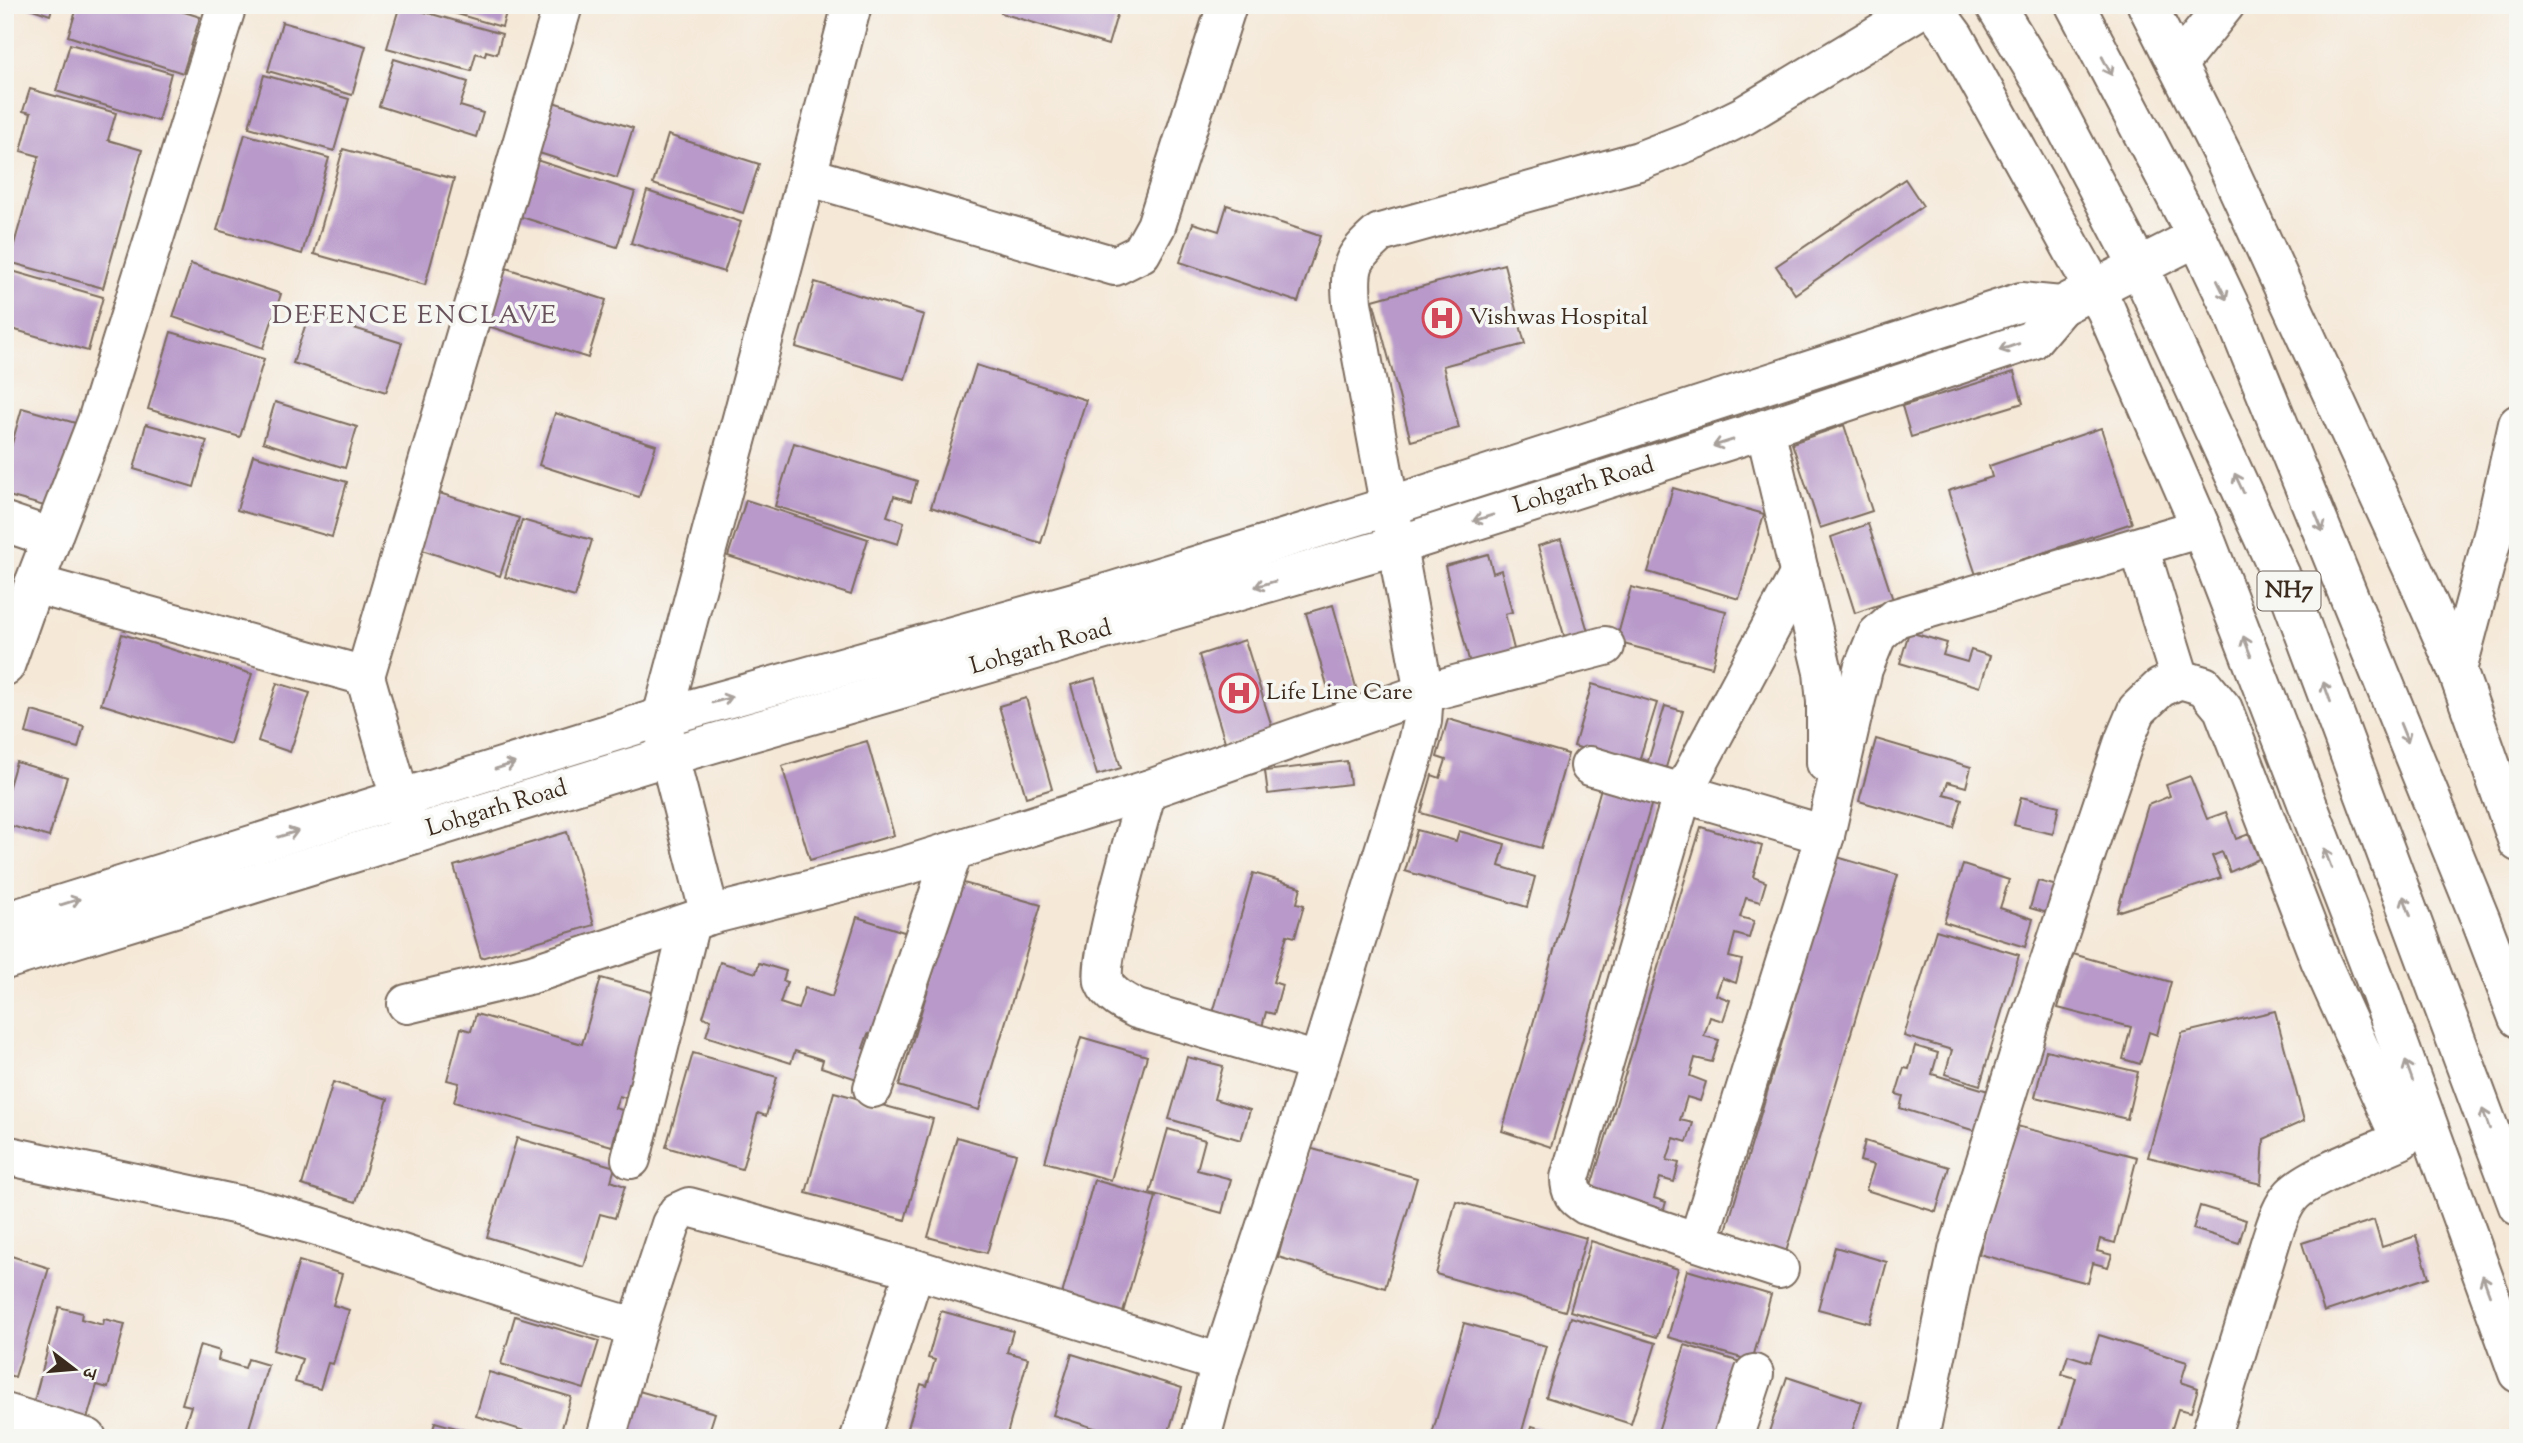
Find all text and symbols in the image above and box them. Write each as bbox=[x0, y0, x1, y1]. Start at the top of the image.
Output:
one-way arrow bbox=[2100, 55, 2114, 75]
one-way arrow bbox=[2216, 279, 2229, 300]
hospital icon: Vishwas Hospital bbox=[1421, 297, 1463, 339]
district label: DEFENCE ENCLAVE bbox=[272, 298, 558, 335]
place label: Vishwas Hospital bbox=[1469, 301, 1648, 335]
one-way arrow bbox=[1998, 342, 2020, 354]
one-way arrow bbox=[1713, 437, 1735, 450]
street label: Lohgarh Road bbox=[1509, 448, 1659, 524]
one-way arrow bbox=[2232, 473, 2245, 494]
one-way arrow bbox=[2313, 511, 2326, 533]
one-way arrow bbox=[1472, 513, 1494, 526]
road number: NH7 bbox=[2258, 572, 2320, 610]
one-way arrow bbox=[1254, 578, 1276, 591]
street label: Lohgarh Road bbox=[966, 611, 1116, 684]
one-way arrow bbox=[2239, 636, 2252, 658]
hospital icon: Life Line Care bbox=[1218, 672, 1260, 714]
place label: Life Line Care bbox=[1266, 676, 1413, 710]
one-way arrow bbox=[2320, 682, 2332, 704]
one-way arrow bbox=[711, 693, 733, 706]
one-way arrow bbox=[2399, 722, 2412, 743]
one-way arrow bbox=[493, 759, 515, 772]
street label: Lohgarh Road bbox=[422, 771, 572, 847]
one-way arrow bbox=[276, 827, 298, 840]
one-way arrow bbox=[2321, 848, 2334, 870]
one-way arrow bbox=[59, 895, 81, 907]
one-way arrow bbox=[2399, 895, 2412, 917]
one-way arrow bbox=[2402, 1061, 2414, 1083]
one-way arrow bbox=[2479, 1108, 2491, 1130]
one-way arrow bbox=[2479, 1275, 2492, 1297]
north arrow bbox=[38, 1334, 108, 1404]
text: उ bbox=[73, 1363, 103, 1383]

